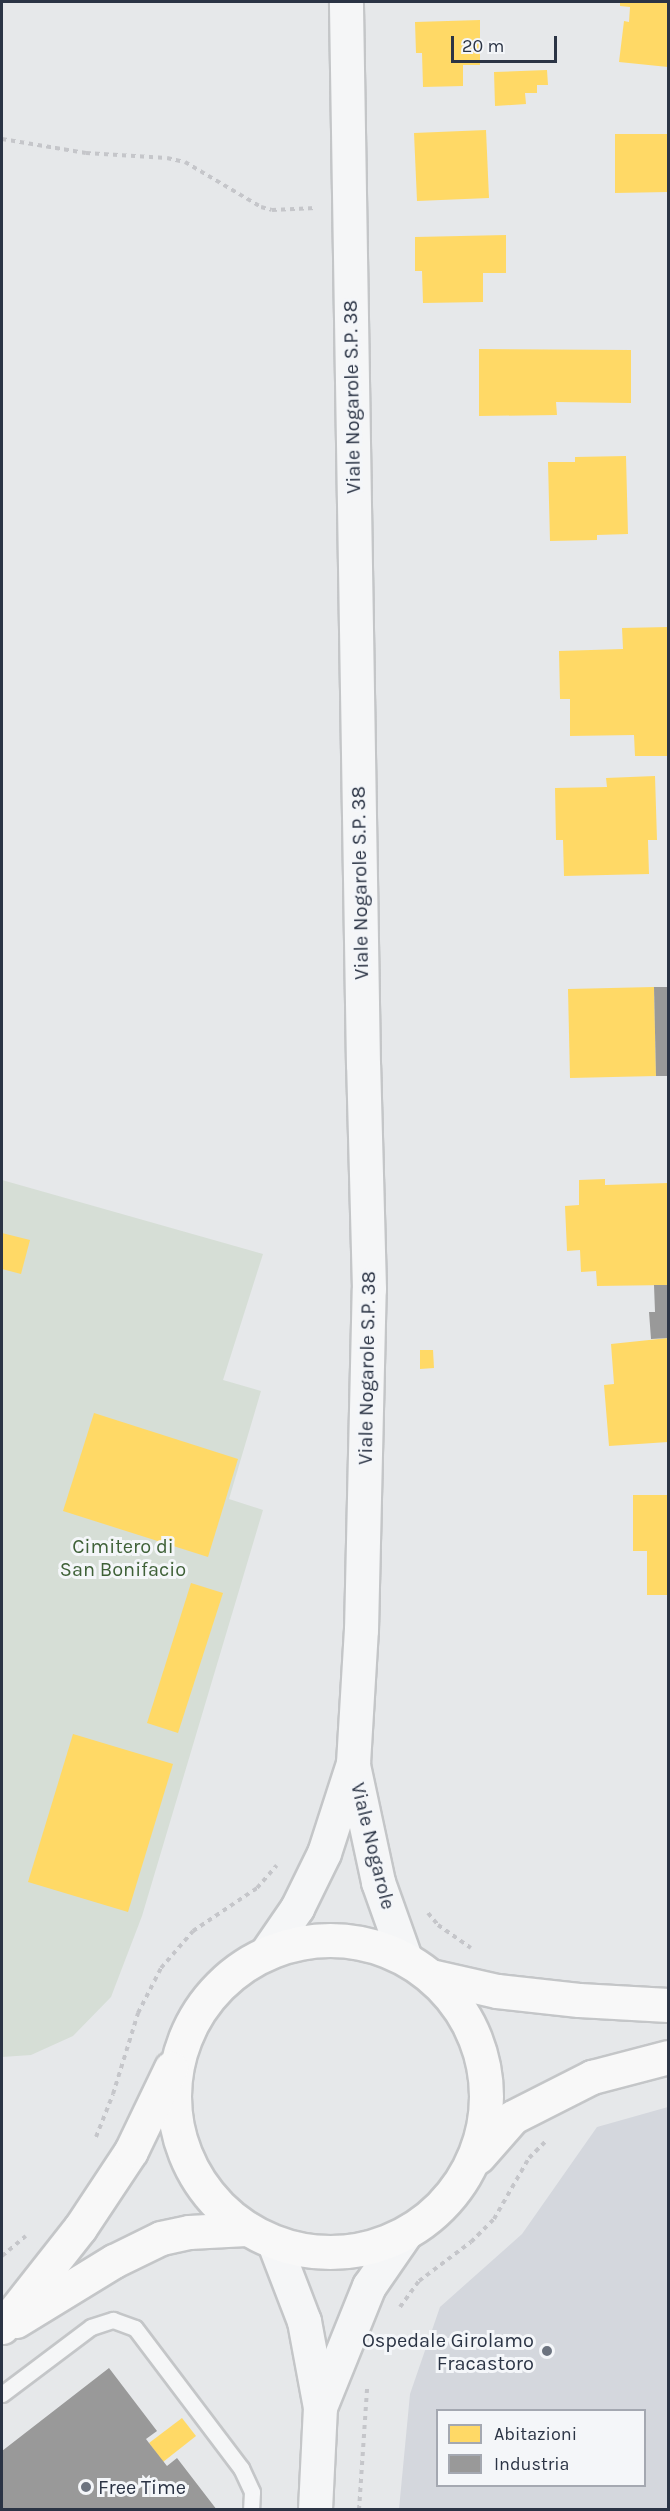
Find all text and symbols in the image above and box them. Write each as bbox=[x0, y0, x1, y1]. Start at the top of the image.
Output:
scale bar bbox=[454, 24, 560, 62]
text: 20 m bbox=[462, 35, 504, 57]
street label: Viale Nogarole S.P. 38 bbox=[338, 300, 366, 494]
street label: Viale Nogarole S.P. 38 bbox=[346, 786, 374, 980]
street label: Viale Nogarole S.P. 38 bbox=[353, 1271, 381, 1465]
park label: Cimitero di San Bonifacio bbox=[60, 1534, 186, 1581]
street label: Viale Nogarole bbox=[346, 1780, 400, 1912]
place label: Ospedale Girolamo Fracastoro bbox=[362, 2328, 534, 2375]
marker: Ospedale Girolamo Fracastoro bbox=[538, 2342, 556, 2360]
legend bbox=[436, 2409, 646, 2487]
text: Abitazioni bbox=[494, 2423, 577, 2445]
text: Industria bbox=[494, 2453, 569, 2475]
place label: Free Time bbox=[98, 2475, 186, 2499]
marker: Free Time bbox=[79, 2480, 93, 2494]

